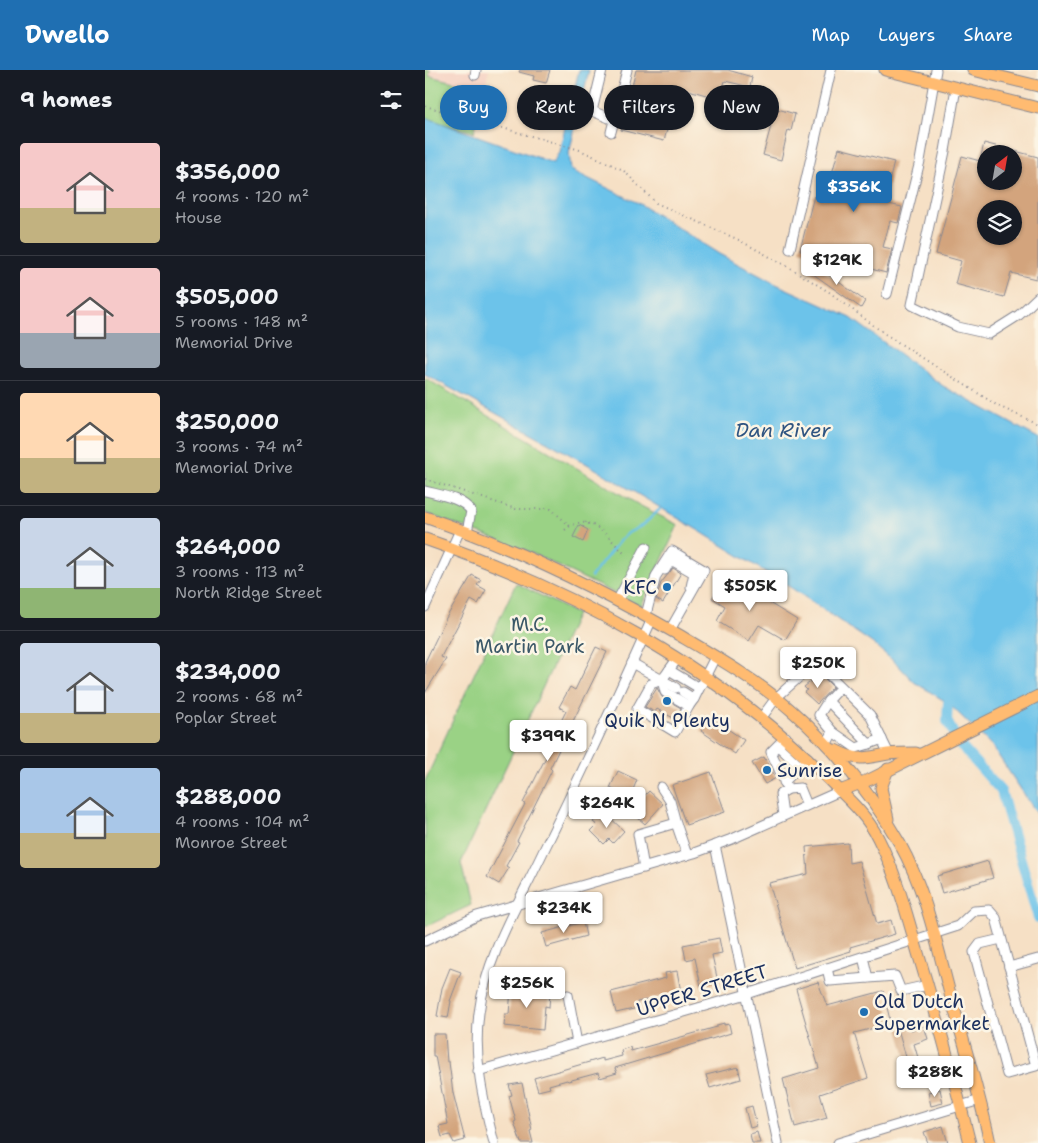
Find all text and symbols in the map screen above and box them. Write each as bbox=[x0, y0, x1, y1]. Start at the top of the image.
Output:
text: Dwello bbox=[25, 19, 110, 51]
text: Map bbox=[812, 23, 850, 47]
text: Layers bbox=[878, 23, 935, 47]
text: Share bbox=[963, 23, 1013, 47]
chip: Buy bbox=[440, 85, 507, 130]
chip: Rent bbox=[517, 85, 594, 130]
chip: Filters bbox=[604, 85, 694, 130]
chip: New bbox=[704, 85, 779, 130]
text: 9 homes bbox=[20, 86, 112, 114]
icon: filters bbox=[377, 86, 405, 114]
north arrow bbox=[977, 145, 1023, 190]
map controls bbox=[977, 145, 1022, 245]
text: $356,000 bbox=[175, 158, 280, 186]
icon: home bbox=[60, 163, 120, 223]
pin: $356K bbox=[819, 170, 889, 213]
text: $356K bbox=[827, 176, 881, 197]
text: 4 rooms · 120 m² bbox=[175, 186, 309, 207]
button: layers bbox=[977, 200, 1022, 245]
text: House bbox=[175, 207, 222, 228]
pin: $129K bbox=[802, 244, 872, 286]
text: $129K bbox=[812, 249, 862, 270]
text: $505,000 bbox=[175, 283, 279, 311]
icon: home bbox=[60, 288, 120, 348]
text: 5 rooms · 148 m² bbox=[175, 311, 308, 332]
text: Memorial Drive bbox=[175, 332, 293, 353]
text: $250,000 bbox=[175, 408, 279, 436]
icon: home bbox=[60, 413, 120, 473]
water label: Dan River bbox=[735, 417, 831, 443]
text: 3 rooms · 74 m² bbox=[175, 436, 303, 457]
text: Memorial Drive bbox=[175, 457, 293, 478]
text: $264,000 bbox=[175, 533, 281, 561]
icon: home bbox=[60, 538, 120, 598]
text: 3 rooms · 113 m² bbox=[175, 561, 305, 582]
pin: $505K bbox=[715, 570, 785, 612]
place label: KFC bbox=[623, 575, 657, 600]
text: $505K bbox=[723, 575, 777, 596]
marker: KFC bbox=[661, 581, 673, 593]
text: North Ridge Street bbox=[175, 582, 322, 603]
park label: M.C. Martin Park bbox=[475, 612, 585, 659]
pin: $250K bbox=[783, 646, 853, 689]
text: $250K bbox=[791, 652, 845, 673]
text: $234,000 bbox=[175, 658, 281, 686]
icon: home bbox=[60, 663, 120, 723]
text: 2 rooms · 68 m² bbox=[175, 686, 303, 707]
marker: Quik N Plenty bbox=[661, 695, 673, 707]
text: Poplar Street bbox=[175, 707, 277, 728]
place label: Quik N Plenty bbox=[604, 708, 730, 733]
pin: $399K bbox=[513, 720, 583, 762]
text: $399K bbox=[521, 725, 575, 746]
place label: Sunrise bbox=[777, 758, 843, 783]
marker: Sunrise bbox=[761, 764, 773, 776]
text: $288,000 bbox=[175, 783, 282, 811]
pin: $264K bbox=[572, 786, 642, 829]
icon: home bbox=[60, 788, 120, 848]
text: $264K bbox=[580, 792, 634, 813]
text: 4 rooms · 104 m² bbox=[175, 811, 310, 832]
text: Monroe Street bbox=[175, 832, 287, 853]
pin: $234K bbox=[529, 892, 599, 934]
text: $234K bbox=[537, 897, 591, 918]
street label: UPPER STREET bbox=[634, 959, 771, 1022]
pin: $256K bbox=[492, 966, 562, 1009]
text: $256K bbox=[500, 972, 554, 993]
place label: Old Dutch Supermarket bbox=[874, 989, 990, 1036]
marker: Old Dutch Supermarket bbox=[858, 1006, 870, 1018]
pin: $288K bbox=[900, 1056, 970, 1098]
text: $288K bbox=[907, 1061, 963, 1082]

